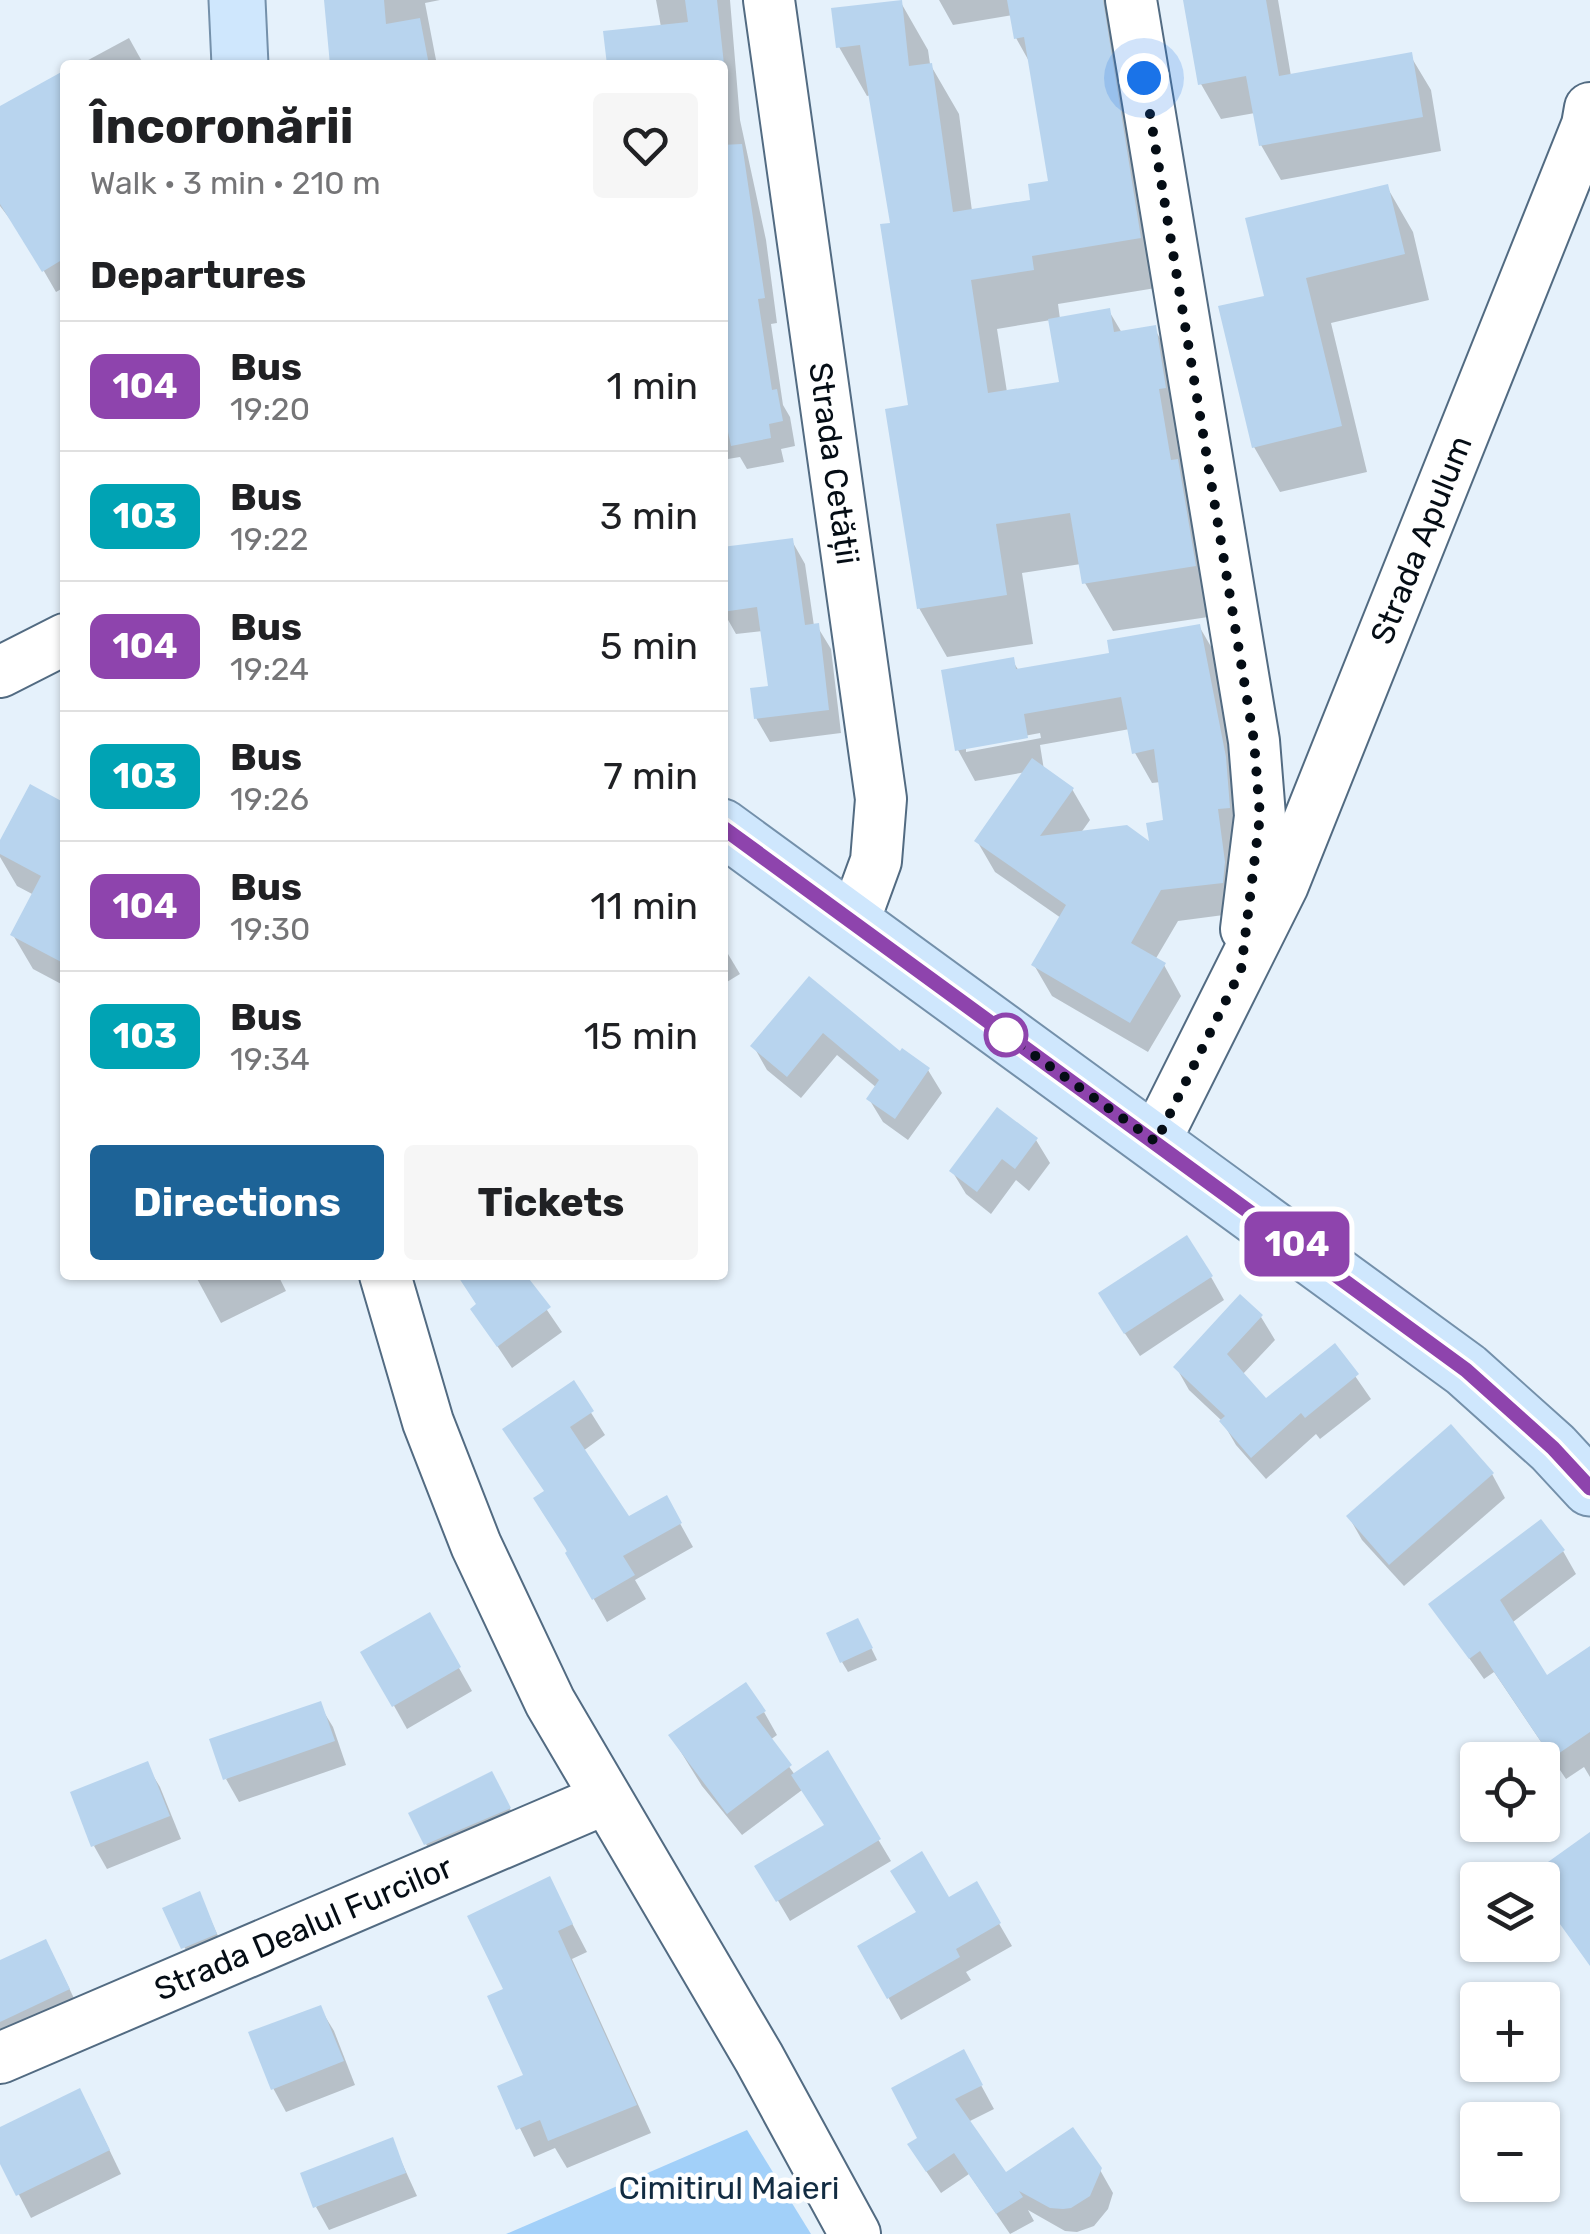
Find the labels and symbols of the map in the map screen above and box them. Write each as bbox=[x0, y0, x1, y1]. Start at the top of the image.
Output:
your location bbox=[1119, 53, 1169, 103]
street label: Strada Cetății bbox=[801, 360, 867, 567]
street label: Strada Apulum bbox=[1362, 430, 1480, 649]
unlabelled marker bbox=[985, 1014, 1027, 1056]
line badge: 104 bbox=[1240, 1212, 1354, 1276]
street label: Strada Dealul Furcilor bbox=[149, 1848, 458, 2009]
park label: Cimitirul Maieri bbox=[618, 2169, 840, 2207]

